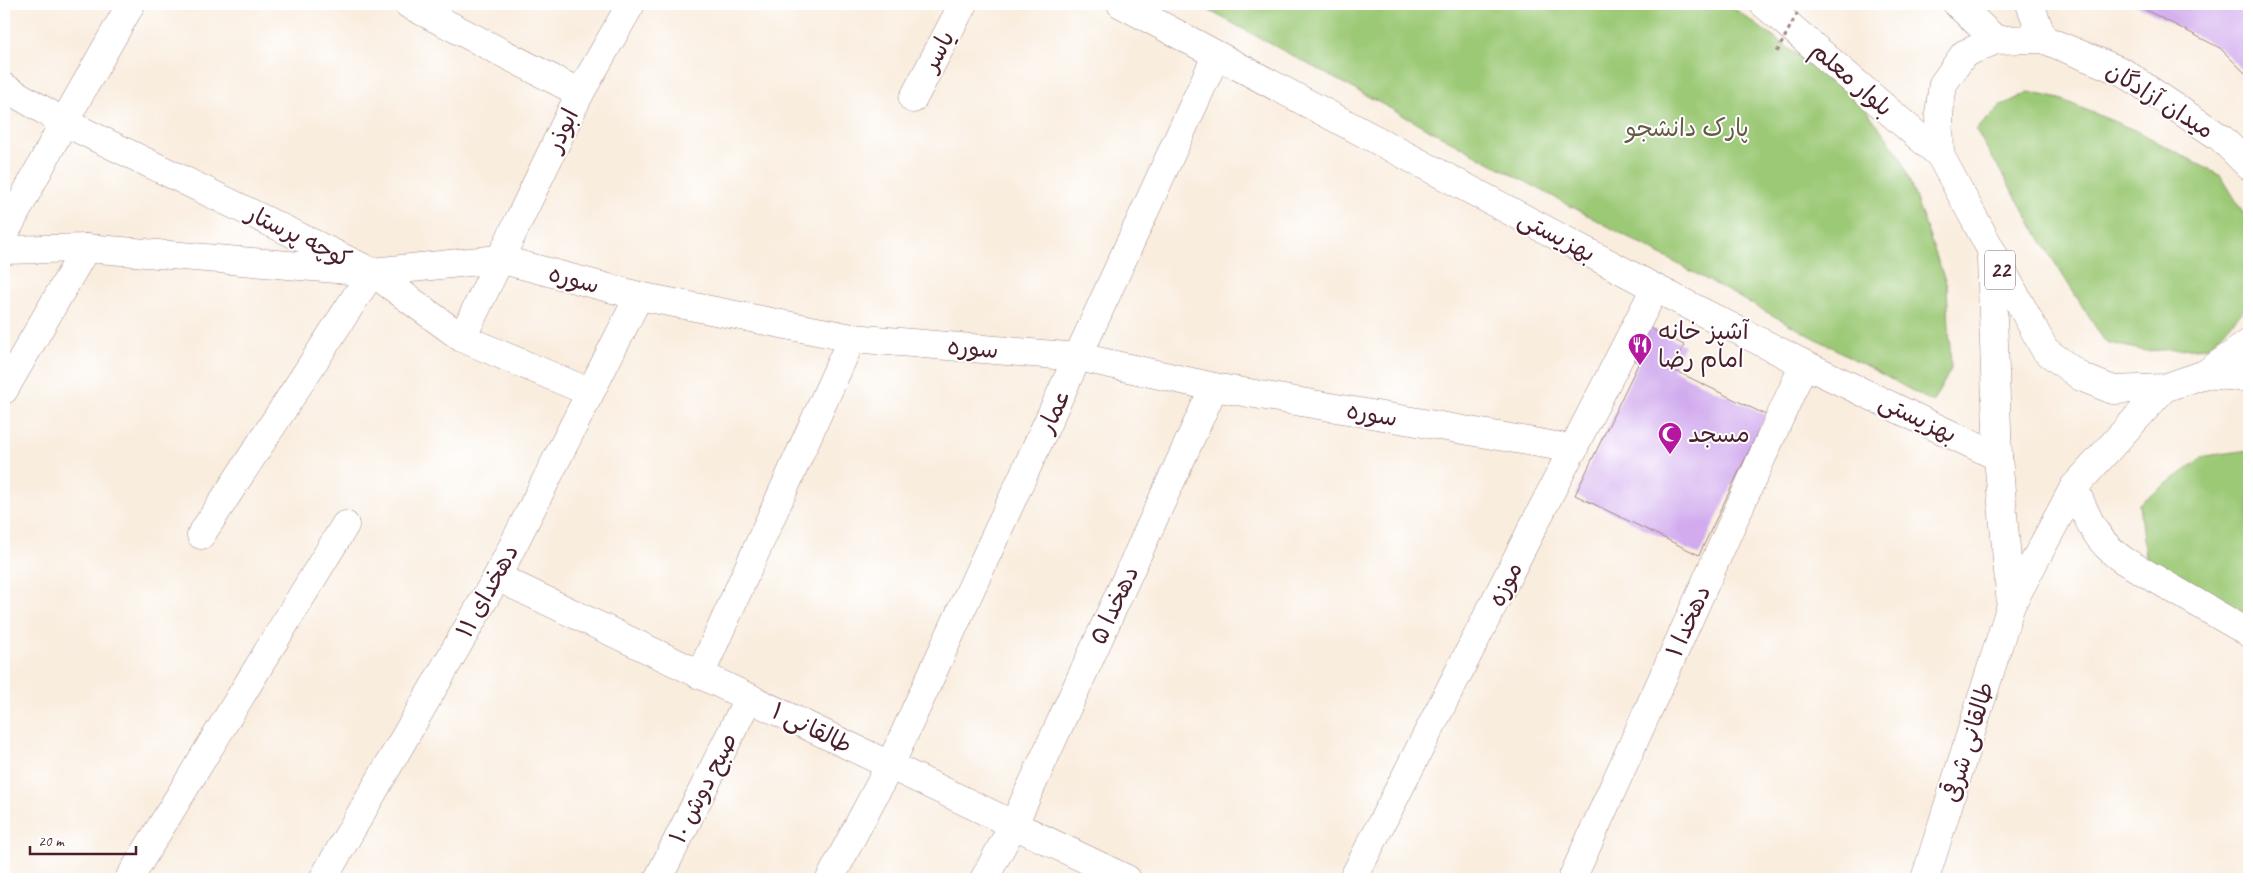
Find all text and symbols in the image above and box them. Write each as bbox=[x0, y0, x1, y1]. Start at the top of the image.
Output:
street label: یاسر bbox=[914, 25, 961, 78]
street label: بلوار معلم bbox=[1803, 35, 1899, 125]
street label: میدان آزادگان bbox=[2100, 55, 2220, 145]
street label: ابوذر bbox=[538, 103, 585, 158]
park label: پارک دانشجو bbox=[1624, 113, 1749, 143]
street label: کوچه پرستار bbox=[240, 197, 356, 274]
street label: بهزیستی bbox=[1513, 203, 1601, 269]
road number: 22 bbox=[1985, 250, 2015, 290]
street label: سوره bbox=[545, 258, 603, 300]
place label: آشپز خانه امام رضا bbox=[1658, 316, 1750, 377]
street label: سوره bbox=[946, 331, 1000, 365]
restaurant icon: آشپز خانه امام رضا bbox=[1627, 332, 1653, 366]
street label: عمار bbox=[1030, 384, 1077, 439]
street label: بهزیستی bbox=[1874, 386, 1962, 450]
street label: سوره bbox=[1344, 395, 1400, 433]
place label: مسجد bbox=[1688, 419, 1750, 449]
mosque icon: مسجد bbox=[1657, 421, 1683, 455]
street label: دهخدای ۱۱ bbox=[449, 539, 525, 643]
street label: موزه bbox=[1481, 557, 1529, 611]
street label: دهخدا ۵ bbox=[1083, 561, 1145, 649]
street label: دهخدا ۱ bbox=[1659, 580, 1717, 662]
street label: طالقانی شرقی bbox=[1935, 678, 2001, 806]
street label: طالقانی ۱ bbox=[767, 696, 857, 760]
street label: صبح دوش ۱۰ bbox=[662, 728, 745, 849]
scale bar bbox=[30, 823, 136, 855]
text: 20 m bbox=[38, 832, 65, 851]

